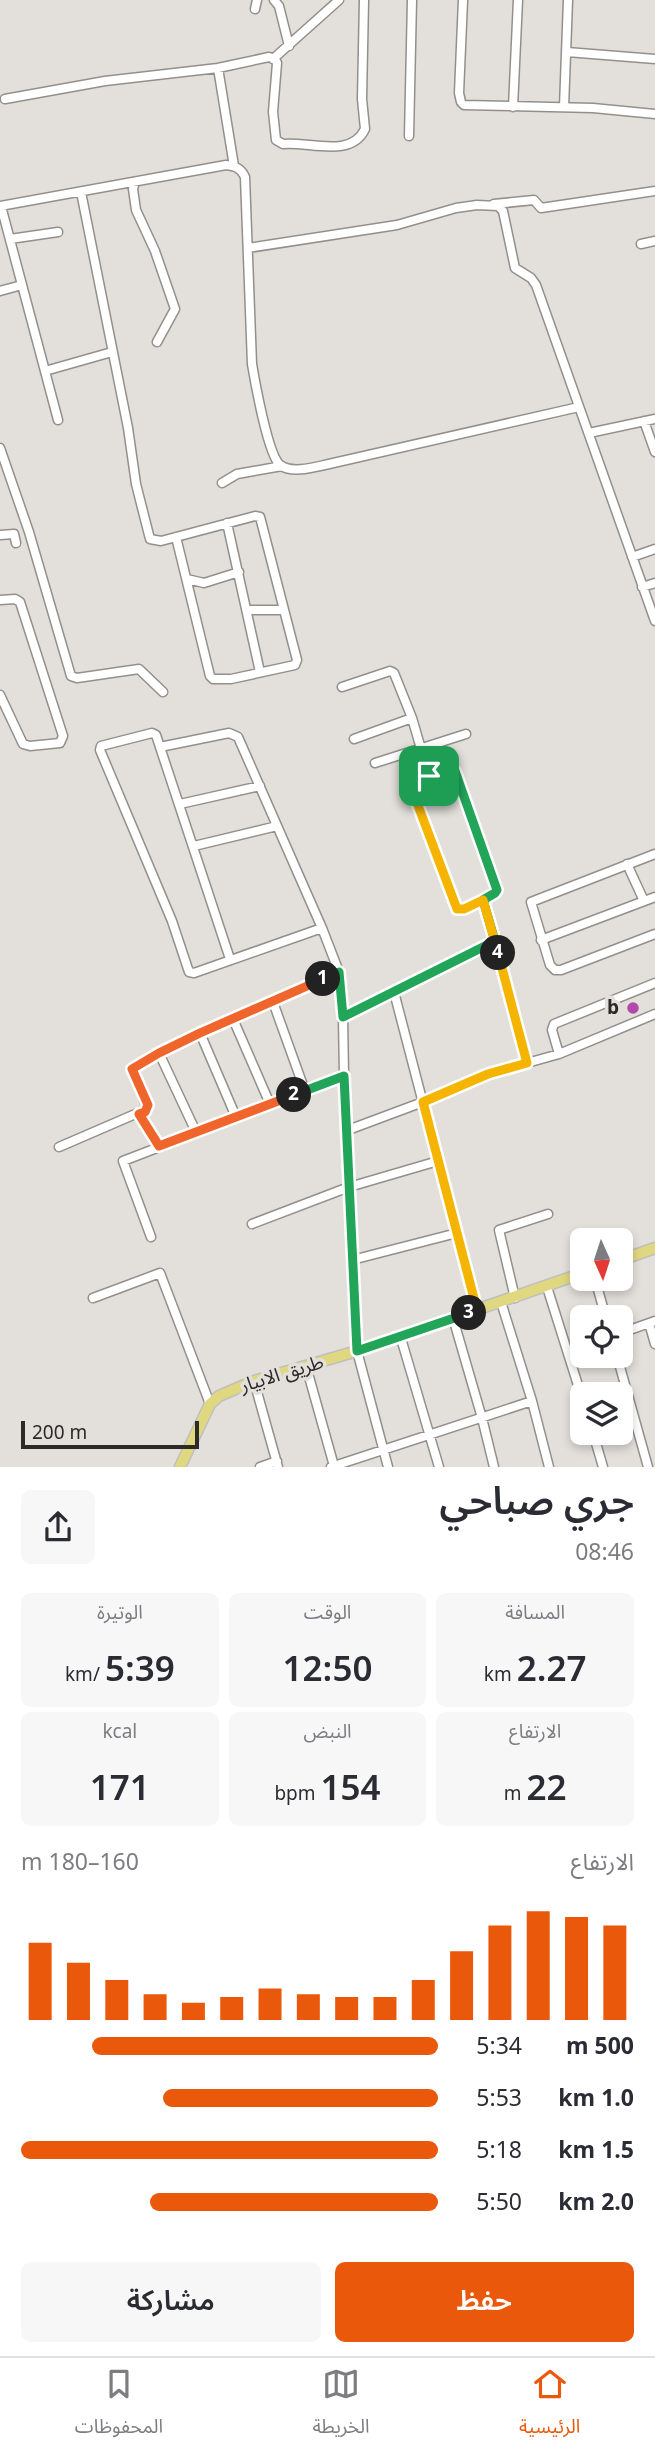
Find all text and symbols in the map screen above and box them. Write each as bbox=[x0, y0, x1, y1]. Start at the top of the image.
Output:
pin bbox=[399, 746, 459, 806]
icon: arrive bbox=[410, 757, 448, 795]
text: 4 bbox=[492, 932, 503, 972]
pin: 4 bbox=[480, 936, 516, 970]
text: 1 bbox=[317, 958, 328, 998]
pin: 1 bbox=[306, 962, 340, 996]
place label: b bbox=[607, 988, 619, 1028]
marker: b bbox=[625, 1000, 641, 1016]
text: 2 bbox=[288, 1074, 299, 1114]
pin: 2 bbox=[276, 1078, 312, 1112]
north arrow bbox=[570, 1228, 634, 1292]
map controls bbox=[570, 1228, 633, 1445]
text: 3 bbox=[463, 1292, 474, 1332]
pin: 3 bbox=[452, 1296, 486, 1330]
button: locate bbox=[570, 1305, 633, 1368]
street label: طريق الابيار bbox=[234, 1342, 329, 1406]
button: layers bbox=[570, 1382, 633, 1445]
text: 200 m bbox=[32, 1413, 87, 1453]
scale bar bbox=[21, 1418, 200, 1450]
text: جري صباحي bbox=[440, 1462, 634, 1542]
button: share bbox=[21, 1490, 95, 1564]
text: 08:46 bbox=[575, 1528, 634, 1577]
text: الوتيرة bbox=[97, 1593, 143, 1633]
text: الوقت bbox=[304, 1593, 351, 1633]
text: المسافة bbox=[505, 1593, 565, 1633]
text: 5:39 bbox=[105, 1633, 175, 1707]
text: 12:50 bbox=[283, 1633, 372, 1707]
text: 2.27 bbox=[517, 1633, 587, 1707]
text: /km bbox=[65, 1655, 105, 1695]
text: km bbox=[484, 1655, 517, 1695]
text: kcal bbox=[102, 1712, 137, 1752]
text: النبض bbox=[303, 1712, 352, 1752]
text: الارتفاع bbox=[509, 1712, 561, 1752]
text: 171 bbox=[90, 1752, 150, 1826]
text: 154 bbox=[321, 1752, 381, 1826]
text: 22 bbox=[527, 1752, 567, 1826]
text: bpm bbox=[274, 1774, 321, 1814]
text: m bbox=[504, 1774, 527, 1814]
text: 160–180 m bbox=[21, 1838, 139, 1887]
text: الارتفاع bbox=[571, 1838, 634, 1887]
text: 5:34 bbox=[476, 2022, 522, 2071]
text: 500 m bbox=[566, 2022, 634, 2071]
text: 5:53 bbox=[476, 2074, 522, 2123]
text: 1.0 km bbox=[558, 2074, 634, 2123]
text: 5:18 bbox=[476, 2126, 522, 2175]
text: 1.5 km bbox=[558, 2126, 634, 2175]
text: 5:50 bbox=[476, 2178, 522, 2227]
text: 2.0 km bbox=[558, 2178, 634, 2227]
button: مشاركة bbox=[21, 2262, 321, 2342]
button: حفظ bbox=[335, 2262, 634, 2342]
tab: المحفوظات bbox=[75, 2365, 163, 2447]
tab: الخريطة bbox=[313, 2365, 370, 2447]
tab: الرئيسية bbox=[519, 2365, 580, 2447]

